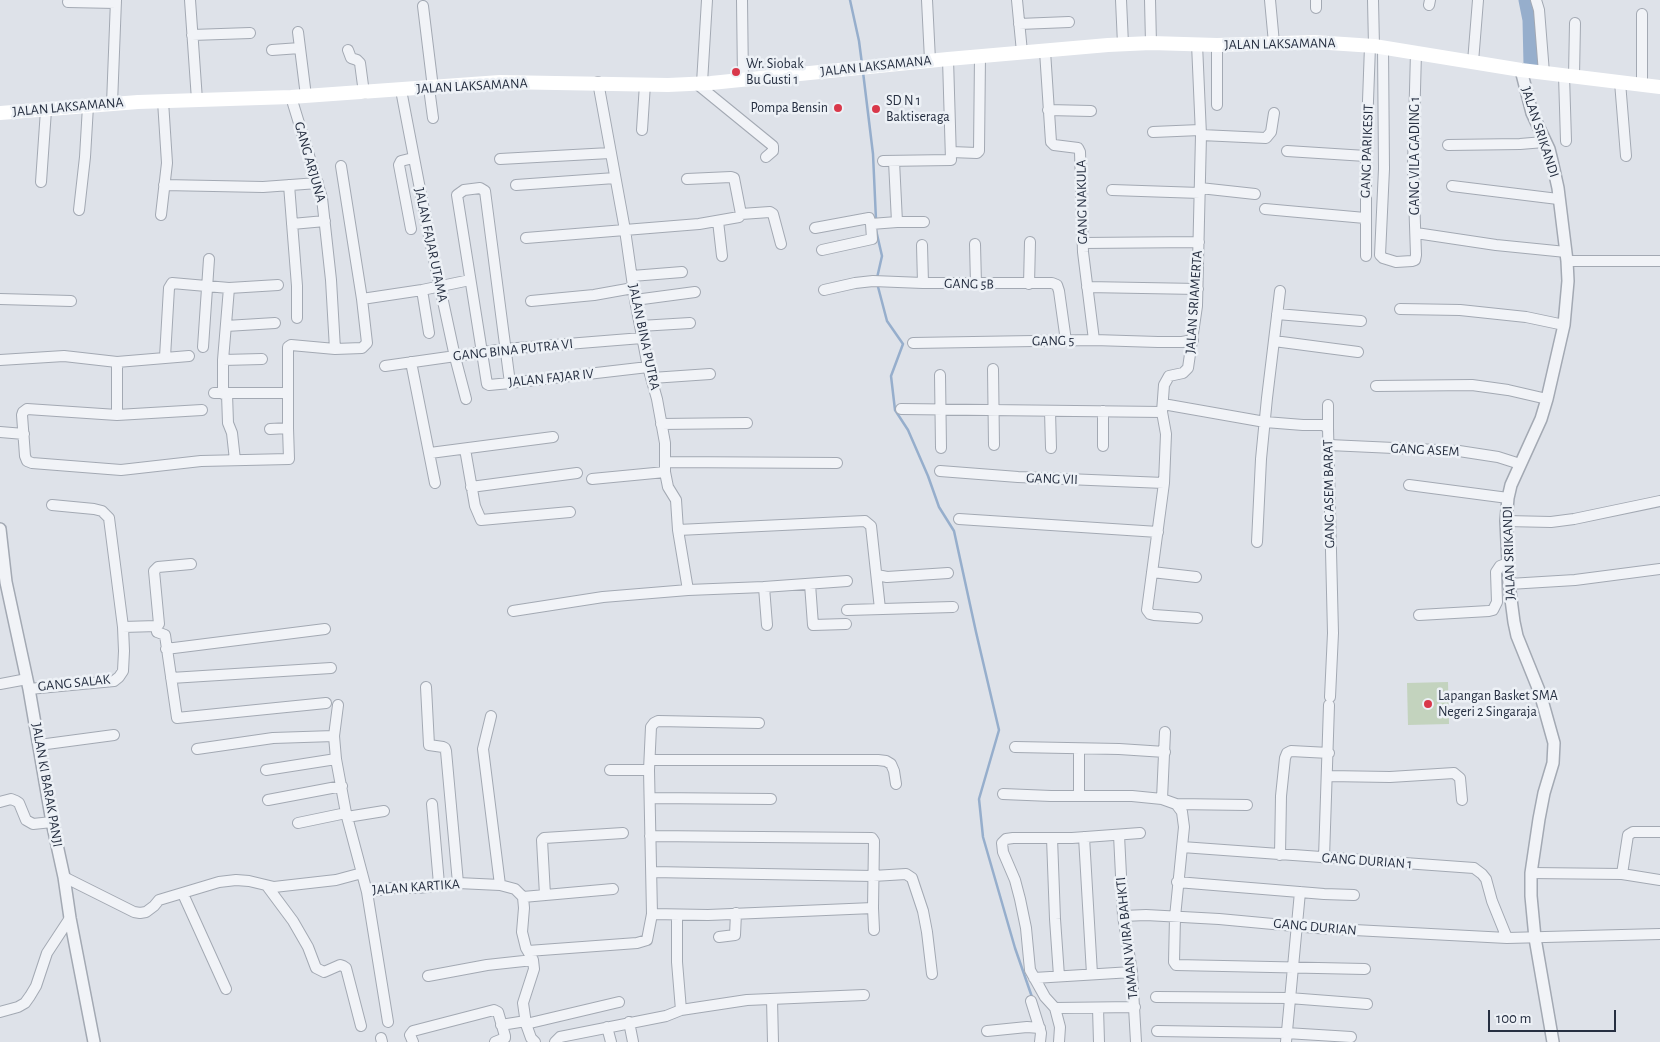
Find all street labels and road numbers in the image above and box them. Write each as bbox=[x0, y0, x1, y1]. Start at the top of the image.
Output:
street label: JALAN LAKSAMANA bbox=[1224, 35, 1336, 53]
street label: JALAN LAKSAMANA bbox=[820, 52, 932, 80]
street label: JALAN LAKSAMANA bbox=[416, 75, 528, 97]
street label: JALAN SRIKANDI bbox=[1517, 84, 1563, 180]
street label: JALAN LAKSAMANA bbox=[12, 94, 124, 120]
street label: GANG VILA GADING 1 bbox=[1407, 97, 1423, 215]
street label: GANG PARIKESIT bbox=[1357, 104, 1377, 198]
street label: GANG ARJUNA bbox=[290, 120, 330, 204]
street label: GANG NAKULA bbox=[1073, 160, 1091, 244]
street label: JALAN FAJAR UTAMA bbox=[411, 186, 451, 304]
street label: JALAN SRIAMERTA bbox=[1182, 250, 1206, 354]
street label: GANG 5B bbox=[944, 275, 994, 293]
street label: JALAN BINA PUTRA bbox=[625, 282, 663, 392]
street label: GANG 5 bbox=[1032, 332, 1074, 350]
street label: GANG BINA PUTRA VI bbox=[452, 335, 574, 365]
street label: JALAN FAJAR IV bbox=[507, 365, 595, 391]
street label: GANG ASEM BARAT bbox=[1320, 439, 1338, 549]
street label: GANG ASEM bbox=[1390, 440, 1460, 460]
street label: GANG VII bbox=[1026, 470, 1078, 488]
street label: JALAN SRIKANDI bbox=[1499, 506, 1519, 600]
street label: GANG SALAK bbox=[37, 671, 111, 695]
street label: JALAN KI BARAK PANJI bbox=[28, 722, 66, 848]
street label: GANG DURIAN 1 bbox=[1321, 849, 1413, 873]
street label: JALAN KARTIKA bbox=[372, 876, 460, 898]
street label: TAMAN WIRA BAHKTI bbox=[1112, 876, 1142, 1000]
street label: GANG DURIAN bbox=[1273, 915, 1357, 939]

